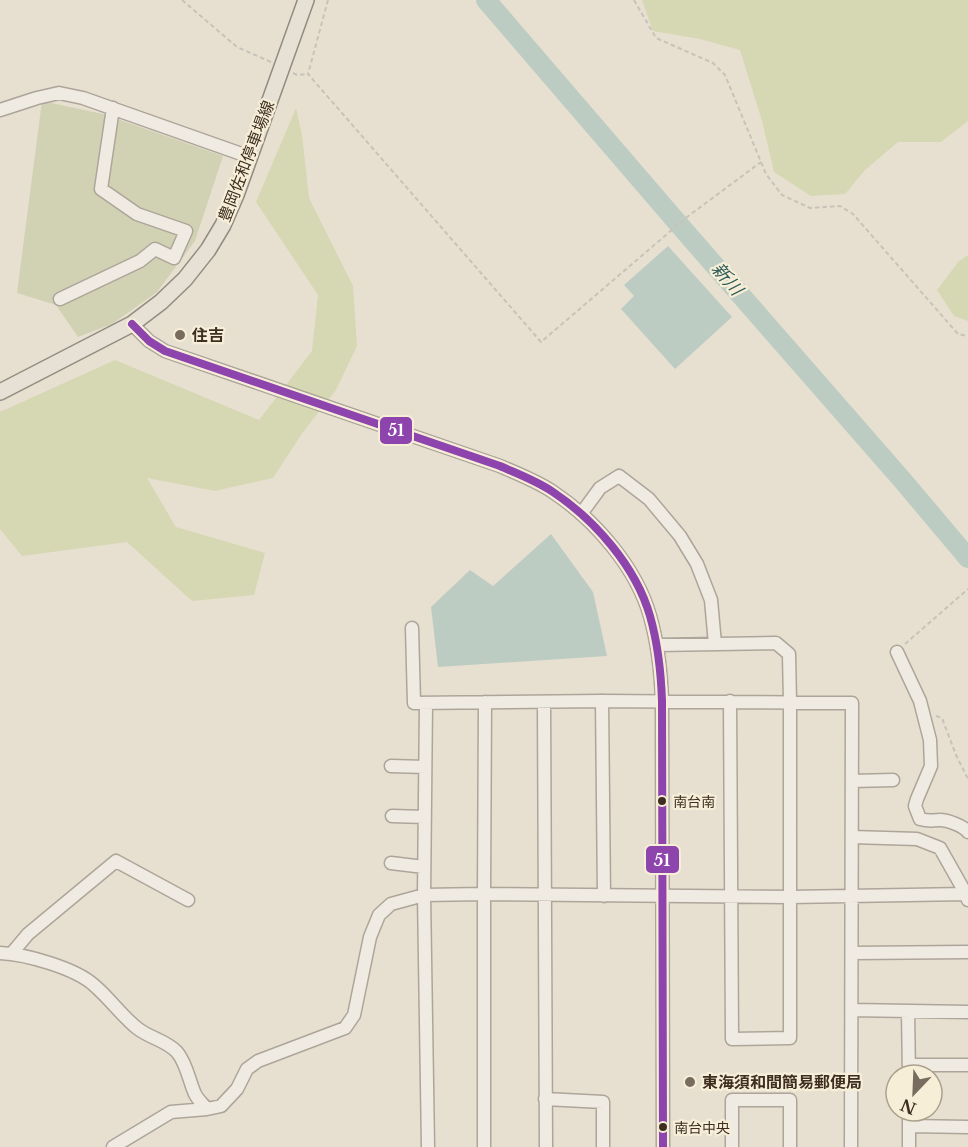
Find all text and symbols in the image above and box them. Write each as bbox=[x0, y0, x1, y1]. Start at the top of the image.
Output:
street label: 豊岡佐和停車場線 bbox=[214, 98, 278, 224]
water label: 新川 bbox=[707, 258, 748, 301]
place label: 住吉 bbox=[191, 325, 224, 345]
marker: 住吉 bbox=[173, 328, 187, 342]
line badge: 51 bbox=[379, 416, 413, 445]
text: 51 bbox=[388, 420, 404, 440]
place label: 南台南 bbox=[673, 793, 715, 811]
marker: 南台南 bbox=[656, 795, 668, 807]
line badge: 51 bbox=[645, 845, 680, 874]
text: 51 bbox=[654, 850, 670, 870]
north arrow bbox=[884, 1063, 944, 1123]
place label: 東海須和間簡易郵便局 bbox=[702, 1072, 862, 1092]
marker: 東海須和間簡易郵便局 bbox=[683, 1075, 697, 1089]
text: N bbox=[897, 1095, 919, 1119]
place label: 南台中央 bbox=[674, 1119, 730, 1137]
marker: 南台中央 bbox=[657, 1121, 669, 1133]

